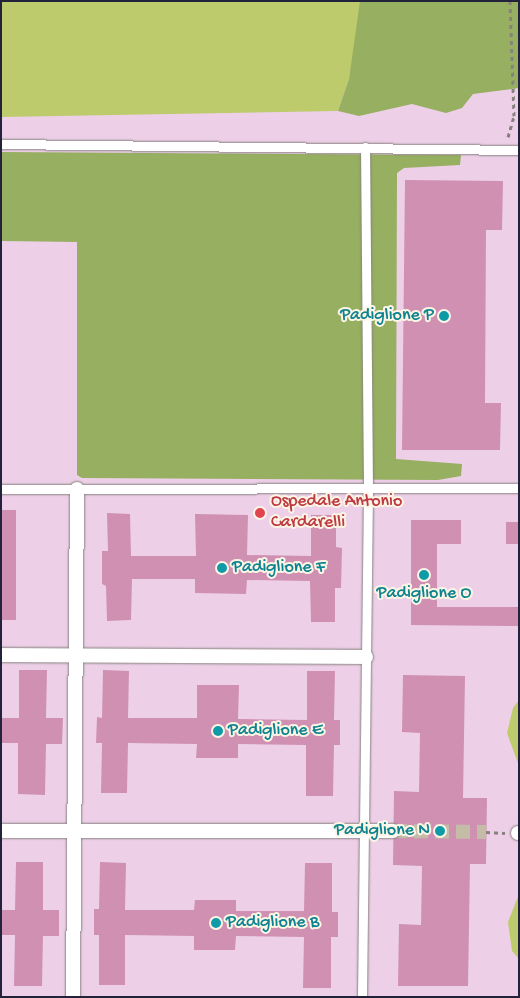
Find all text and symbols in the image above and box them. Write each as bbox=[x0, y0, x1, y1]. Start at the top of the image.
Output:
place label: Padiglione P bbox=[340, 305, 434, 327]
marker: Padiglione P bbox=[438, 310, 450, 322]
place label: Ospedale Antonio Cardarelli bbox=[271, 492, 402, 534]
marker: Ospedale Antonio Cardarelli bbox=[253, 506, 267, 520]
place label: Padiglione F bbox=[232, 557, 325, 579]
marker: Padiglione F bbox=[216, 562, 228, 574]
marker: Padiglione O bbox=[418, 569, 430, 581]
place label: Padiglione O bbox=[377, 583, 471, 605]
place label: Padiglione E bbox=[228, 720, 323, 742]
marker: Padiglione E bbox=[212, 725, 224, 737]
place label: Padiglione N bbox=[334, 820, 430, 842]
marker: Padiglione N bbox=[434, 825, 446, 837]
place label: Padiglione B bbox=[226, 912, 319, 934]
marker: Padiglione B bbox=[210, 917, 222, 929]

